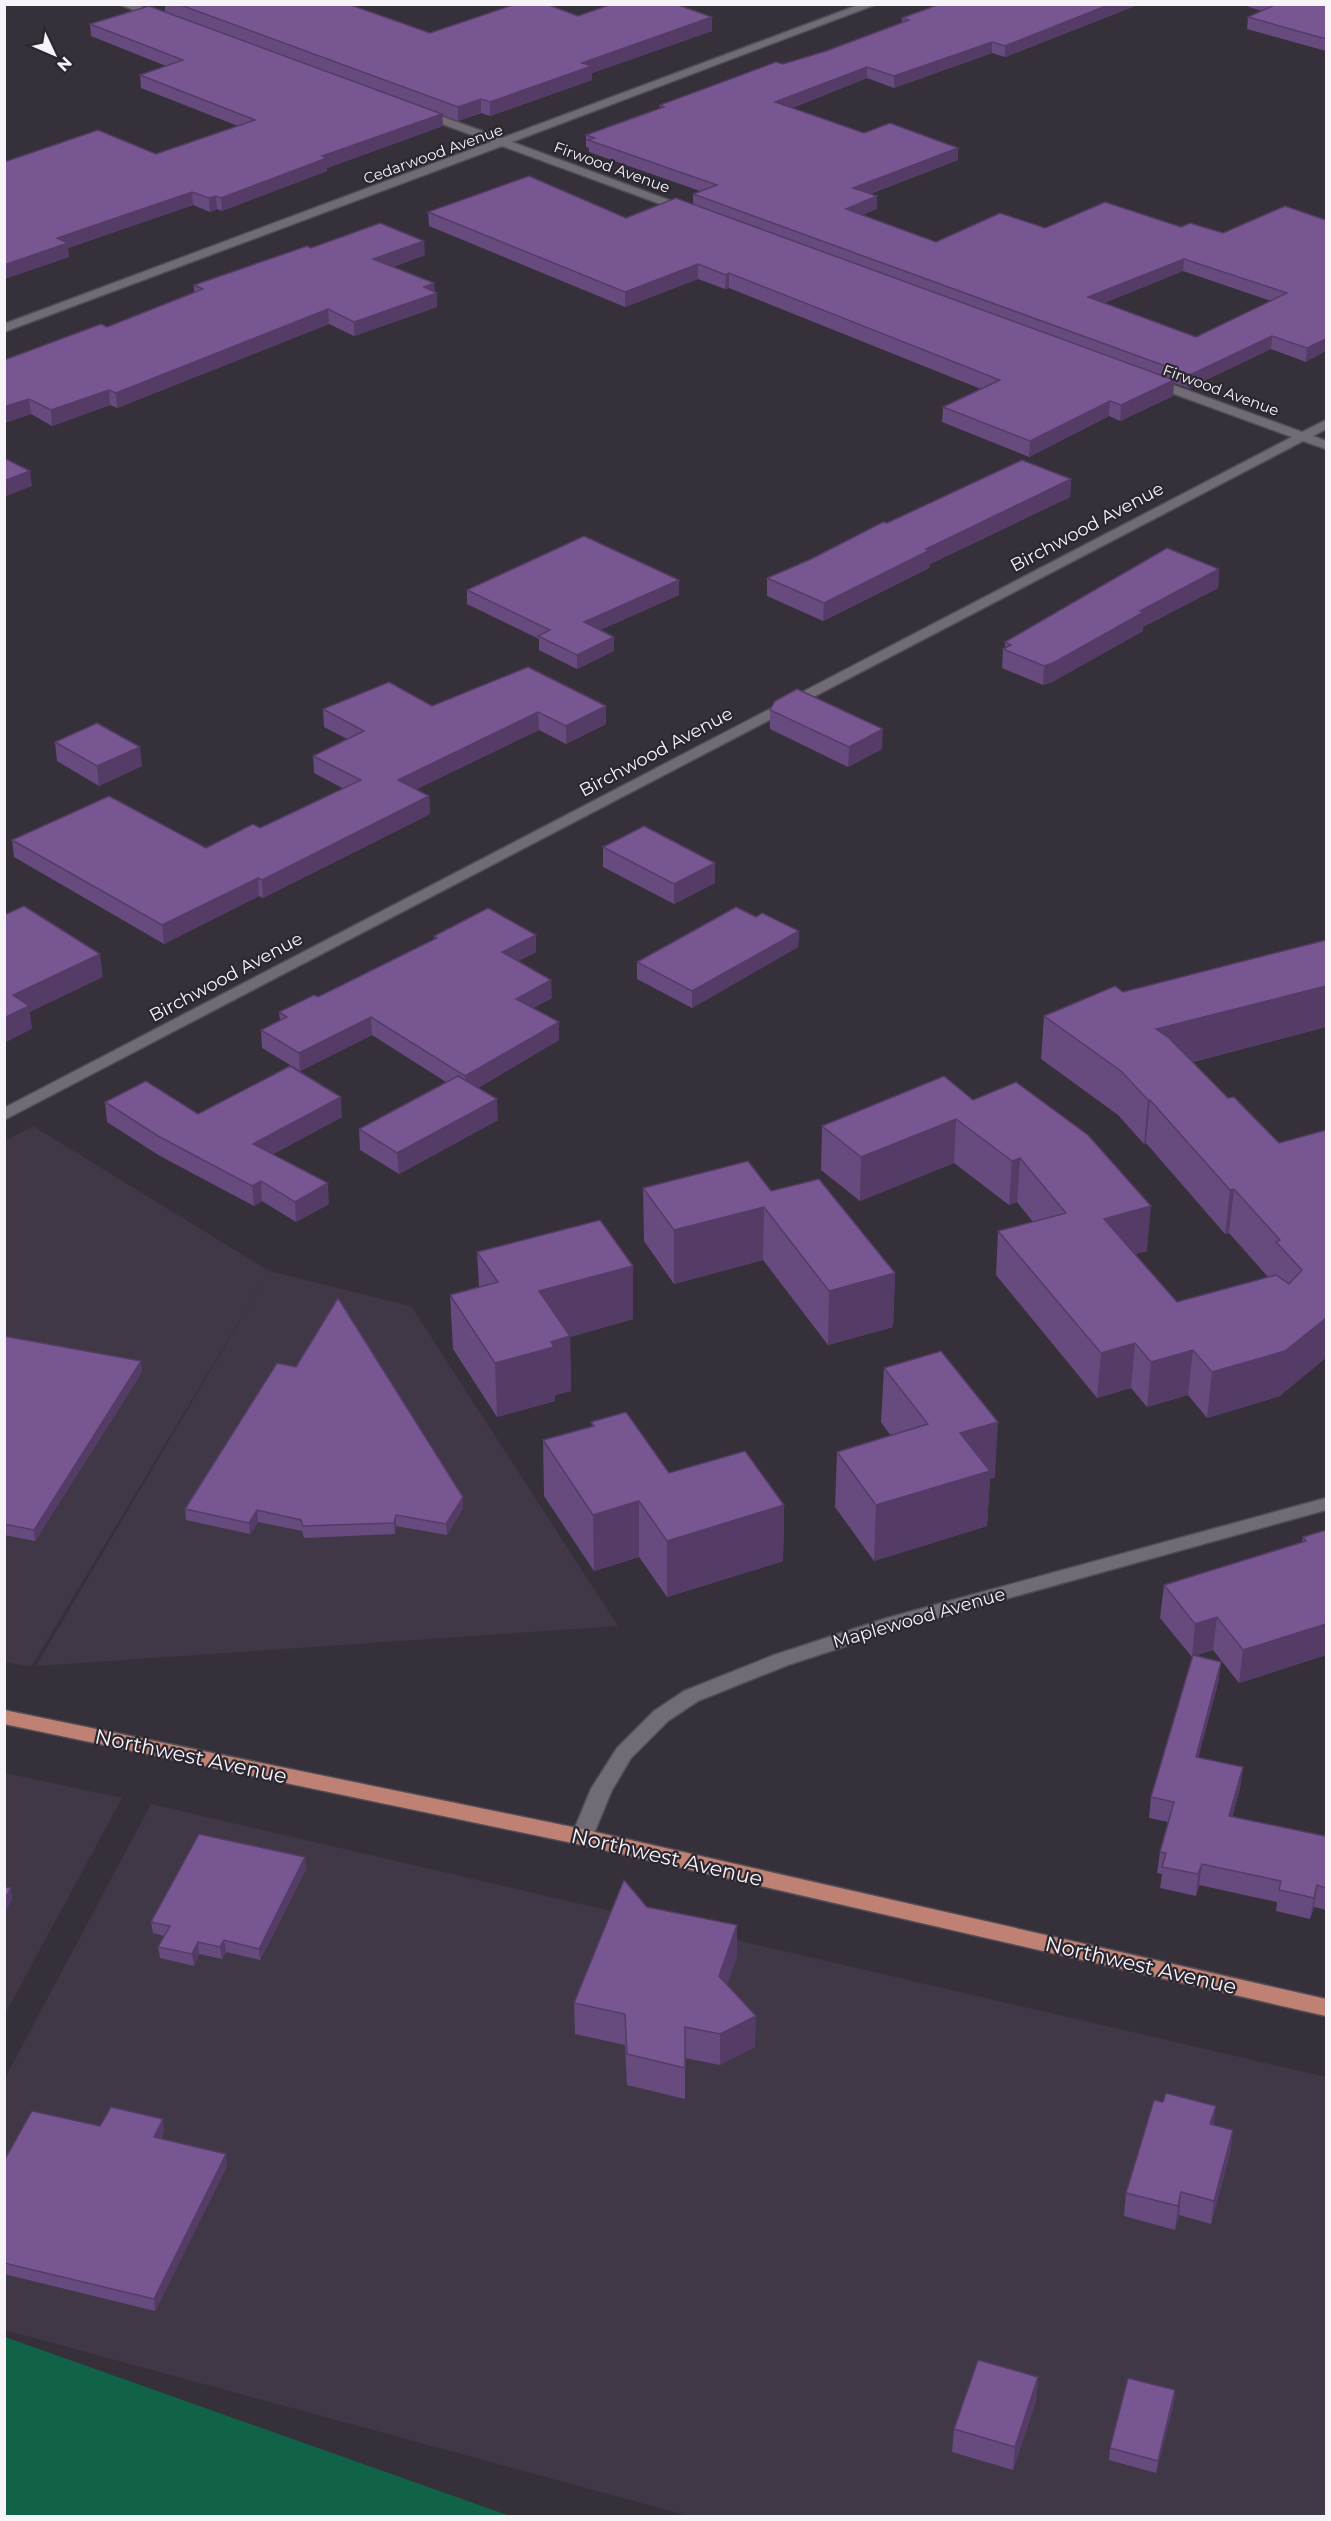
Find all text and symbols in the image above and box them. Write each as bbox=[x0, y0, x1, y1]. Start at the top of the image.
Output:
north arrow bbox=[24, 24, 84, 84]
text: N bbox=[53, 53, 76, 75]
street label: Cedarwood Avenue bbox=[361, 120, 505, 188]
street label: Firwood Avenue bbox=[551, 137, 673, 197]
street label: Firwood Avenue bbox=[1160, 360, 1282, 420]
street label: Birchwood Avenue bbox=[1007, 477, 1167, 577]
street label: Birchwood Avenue bbox=[576, 702, 736, 802]
street label: Birchwood Avenue bbox=[146, 927, 306, 1027]
street label: Maplewood Avenue bbox=[830, 1583, 1008, 1653]
street label: Northwest Avenue bbox=[93, 1723, 289, 1789]
street label: Northwest Avenue bbox=[569, 1823, 765, 1891]
street label: Northwest Avenue bbox=[1043, 1931, 1239, 1999]

